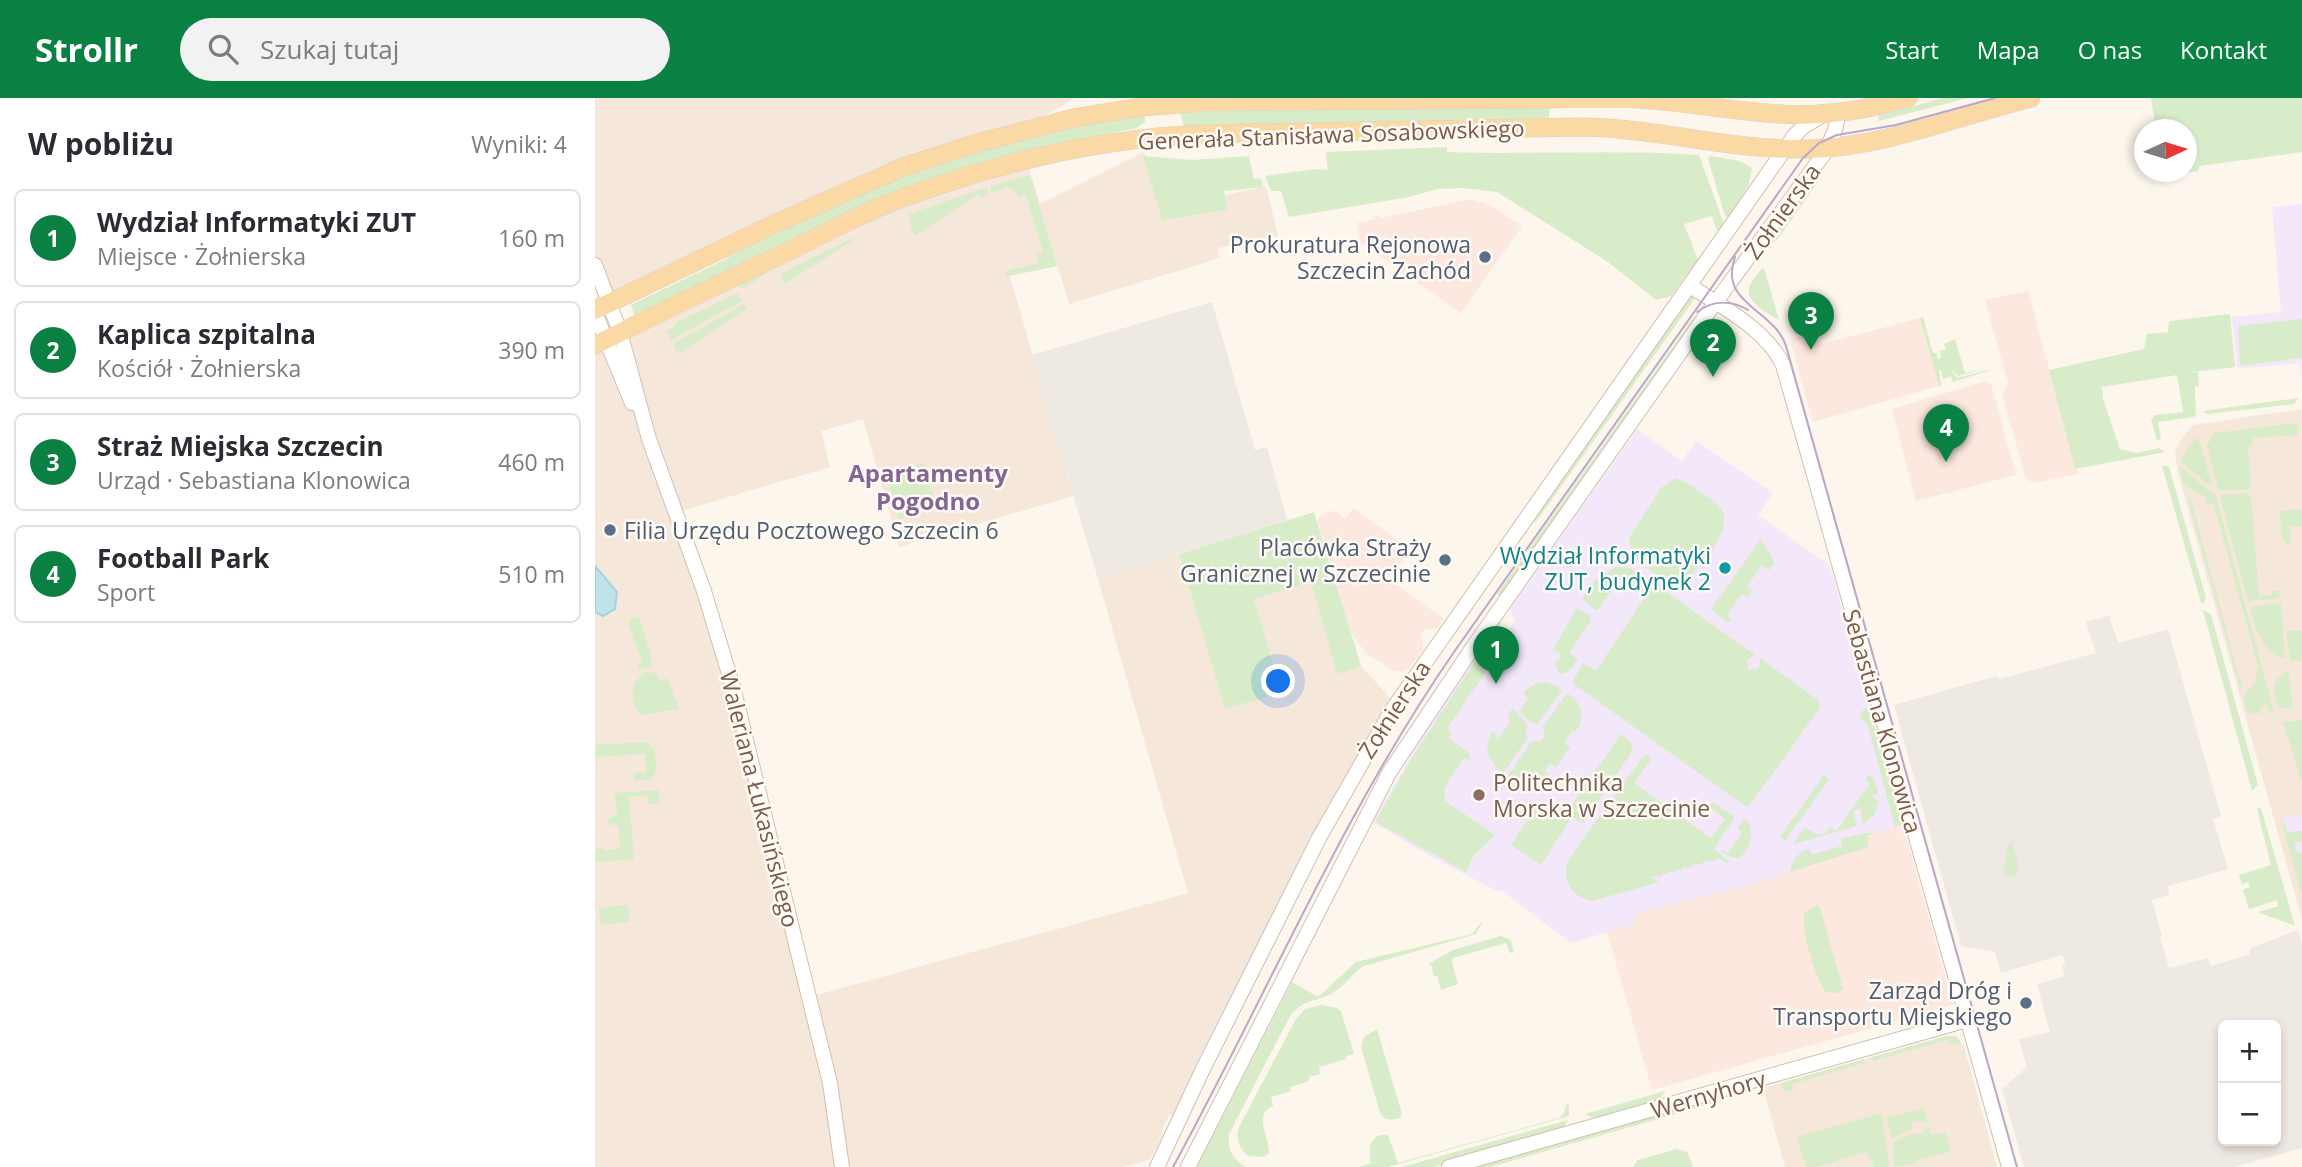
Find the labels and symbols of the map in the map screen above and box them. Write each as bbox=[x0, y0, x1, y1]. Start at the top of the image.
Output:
street label: Generała Stanisława Sosabowskiego bbox=[1137, 111, 1525, 157]
north arrow bbox=[2134, 119, 2197, 182]
street label: Żołnierska bbox=[1736, 157, 1828, 265]
place label: Prokuratura Rejonowa Szczecin Zachód bbox=[1230, 228, 1471, 286]
marker: Prokuratura Rejonowa Szczecin Zachód bbox=[1477, 249, 1493, 265]
pin: 3 bbox=[1788, 292, 1834, 350]
pin: 2 bbox=[1690, 319, 1736, 377]
pin: 4 bbox=[1923, 404, 1969, 462]
district label: Apartamenty Pogodno bbox=[848, 456, 1008, 517]
place label: Filia Urzędu Pocztowego Szczecin 6 bbox=[624, 514, 999, 546]
marker: Filia Urzędu Pocztowego Szczecin 6 bbox=[602, 522, 618, 538]
place label: Placówka Straży Granicznej w Szczecinie bbox=[1180, 531, 1431, 589]
place label: Wydział Informatyki ZUT, budynek 2 bbox=[1500, 539, 1711, 597]
marker: Placówka Straży Granicznej w Szczecinie bbox=[1437, 552, 1453, 568]
marker: Wydział Informatyki ZUT, budynek 2 bbox=[1717, 560, 1733, 576]
street label: Sebastiana Klonowica bbox=[1836, 605, 1930, 837]
pin: 1 bbox=[1473, 626, 1519, 684]
street label: Żołnierska bbox=[1350, 654, 1438, 764]
your location bbox=[1261, 664, 1295, 698]
street label: Waleriana Łukasińskiego bbox=[713, 667, 807, 931]
place label: Politechnika Morska w Szczecinie bbox=[1493, 766, 1710, 824]
marker: Politechnika Morska w Szczecinie bbox=[1471, 787, 1487, 803]
place label: Zarząd Dróg i Transportu Miejskiego bbox=[1773, 974, 2012, 1032]
marker: Zarząd Dróg i Transportu Miejskiego bbox=[2018, 995, 2034, 1011]
street label: Wernyhory bbox=[1647, 1062, 1770, 1126]

